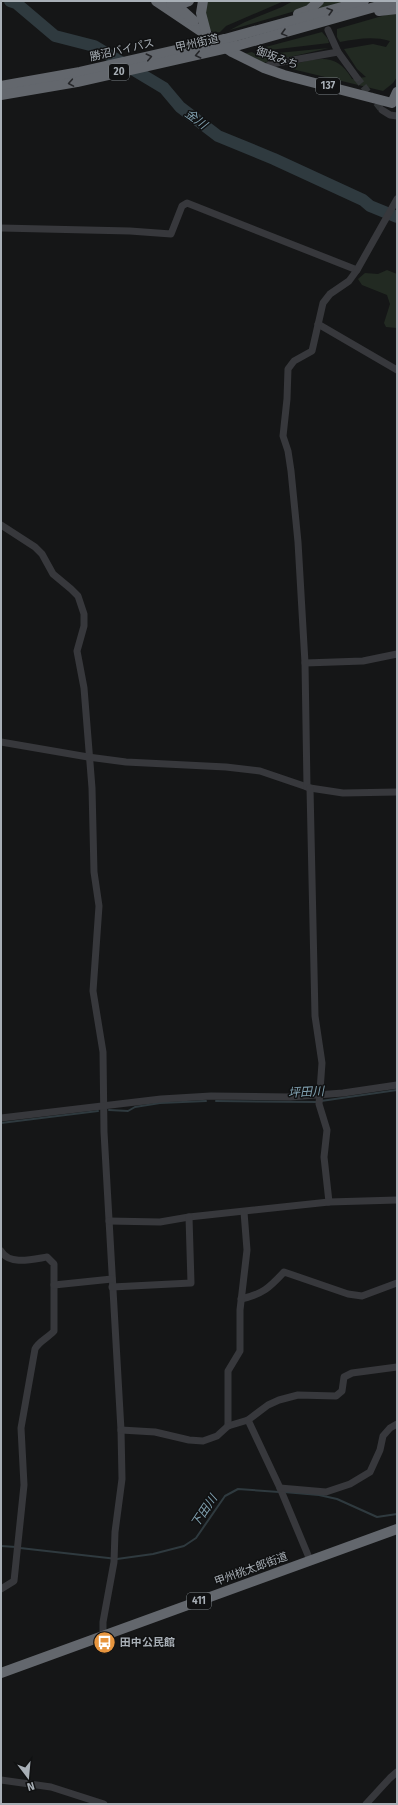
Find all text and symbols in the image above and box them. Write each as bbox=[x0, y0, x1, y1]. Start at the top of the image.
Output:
one-way arrow bbox=[326, 7, 333, 16]
one-way arrow bbox=[281, 28, 288, 37]
street label: 甲州街道 bbox=[174, 32, 220, 54]
street label: 勝沼バイパス bbox=[88, 36, 156, 64]
street label: 御坂みち bbox=[253, 44, 300, 72]
one-way arrow bbox=[195, 50, 201, 58]
one-way arrow bbox=[146, 53, 152, 61]
road number: 20 bbox=[109, 64, 129, 80]
one-way arrow bbox=[68, 78, 74, 87]
road number: 137 bbox=[316, 78, 340, 94]
water label: 金川 bbox=[182, 106, 211, 133]
water label: 坪田川 bbox=[288, 1084, 326, 1100]
water label: 下田川 bbox=[188, 1491, 221, 1530]
street label: 甲州桃太郎街道 bbox=[213, 1550, 289, 1588]
road number: 411 bbox=[187, 1593, 211, 1609]
bus stop icon: 田中公民館 bbox=[91, 1629, 117, 1655]
place label: 田中公民館 bbox=[120, 1636, 175, 1649]
north arrow bbox=[8, 1757, 48, 1797]
text: N bbox=[25, 1779, 36, 1793]

